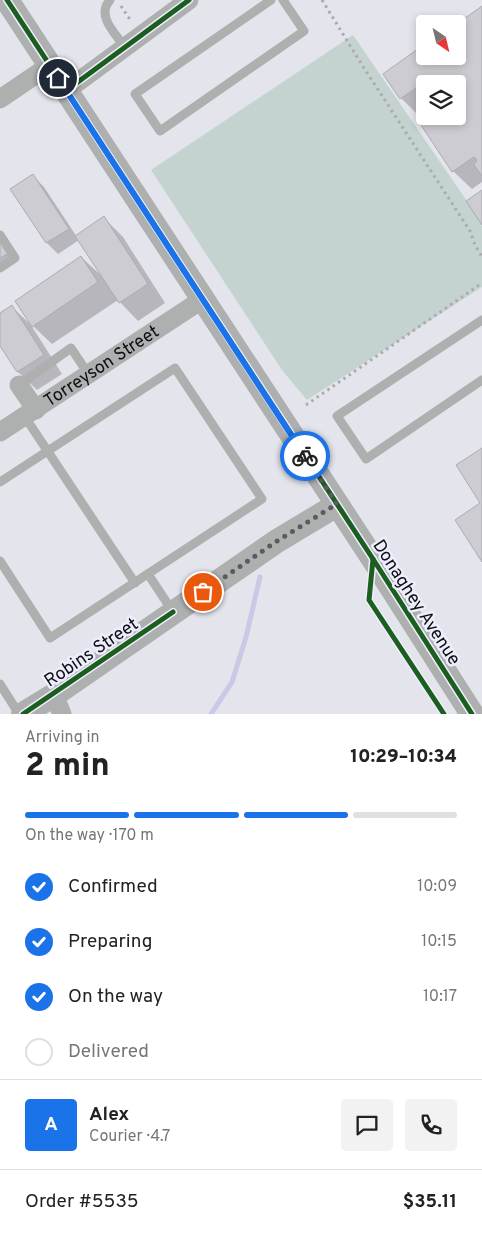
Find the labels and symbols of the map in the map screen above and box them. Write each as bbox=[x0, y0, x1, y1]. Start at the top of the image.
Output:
north arrow bbox=[416, 15, 466, 65]
pin bbox=[37, 57, 79, 99]
street label: Torreyson Street bbox=[40, 321, 164, 413]
courier bbox=[280, 431, 330, 481]
street label: Donaghey Avenue bbox=[367, 536, 465, 670]
pin bbox=[182, 571, 224, 613]
street label: Robins Street bbox=[40, 613, 143, 693]

